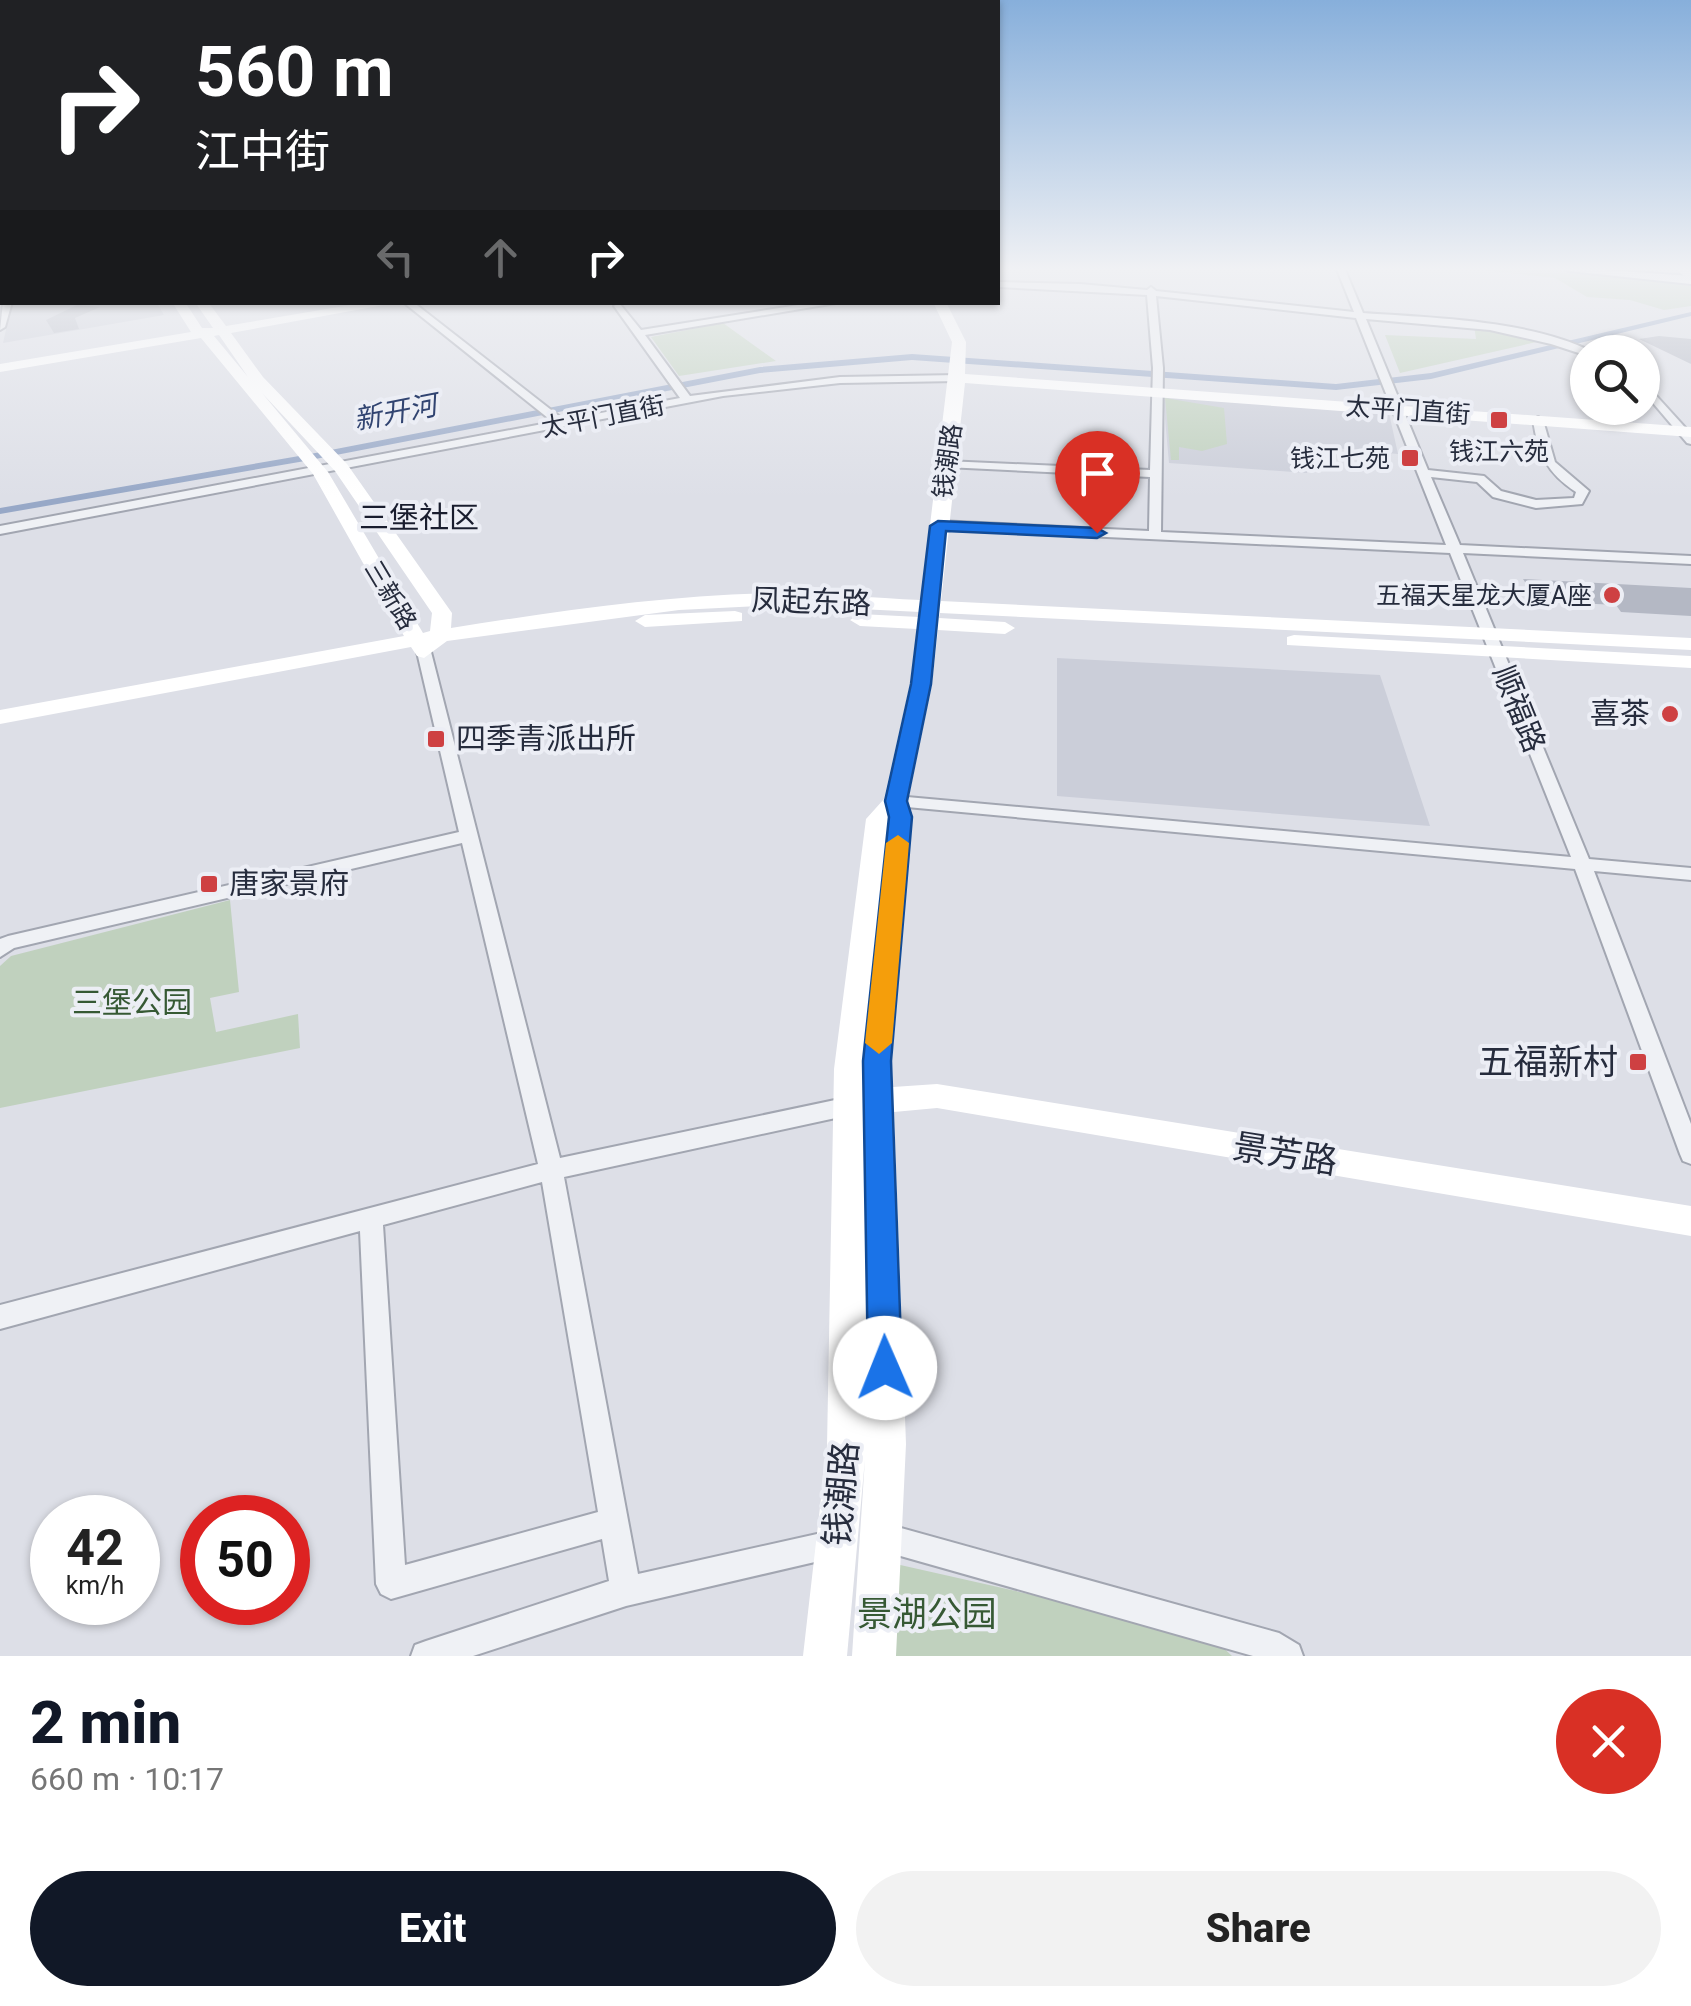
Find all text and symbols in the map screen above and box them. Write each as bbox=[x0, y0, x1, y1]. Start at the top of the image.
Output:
text: 560 m bbox=[195, 31, 394, 113]
icon: right bbox=[30, 40, 160, 170]
text: 江中街 bbox=[195, 125, 330, 178]
icon: left bbox=[368, 230, 423, 285]
icon: ahead bbox=[473, 230, 528, 285]
icon: right bbox=[578, 230, 633, 285]
map controls bbox=[1570, 335, 1660, 425]
button: search bbox=[1570, 335, 1660, 425]
water label: 新开河 bbox=[351, 387, 444, 437]
street label: 太平门直街 bbox=[539, 390, 667, 443]
street label: 太平门直街 bbox=[1345, 392, 1471, 429]
marker: 钱江六苑 bbox=[1488, 409, 1510, 431]
street label: 钱潮路 bbox=[928, 422, 967, 500]
pin bbox=[1055, 431, 1140, 534]
place label: 钱江六苑 bbox=[1449, 437, 1549, 466]
place label: 钱江七苑 bbox=[1290, 444, 1390, 473]
icon: arrive bbox=[1070, 446, 1125, 501]
marker: 钱江七苑 bbox=[1399, 447, 1421, 469]
district label: 三堡社区 bbox=[359, 500, 479, 535]
street label: 三新路 bbox=[359, 556, 422, 635]
place label: 五福天星龙大厦A座 bbox=[1376, 581, 1592, 610]
street label: 凤起东路 bbox=[750, 582, 872, 621]
marker: 五福天星龙大厦A座 bbox=[1601, 584, 1623, 606]
street label: 顺福路 bbox=[1486, 661, 1553, 757]
place label: 喜茶 bbox=[1590, 696, 1650, 731]
marker: 喜茶 bbox=[1659, 703, 1681, 725]
place label: 四季青派出所 bbox=[456, 721, 636, 756]
marker: 四季青派出所 bbox=[425, 728, 447, 750]
place label: 唐家景府 bbox=[229, 866, 349, 901]
marker: 唐家景府 bbox=[198, 873, 220, 895]
park label: 三堡公园 bbox=[72, 985, 192, 1020]
place label: 五福新村 bbox=[1478, 1042, 1618, 1083]
marker: 五福新村 bbox=[1627, 1051, 1649, 1073]
street label: 景芳路 bbox=[1230, 1126, 1340, 1183]
position arrow bbox=[833, 1316, 937, 1420]
street label: 钱潮路 bbox=[816, 1440, 866, 1548]
speed limit sign: 50 bbox=[180, 1495, 310, 1625]
text: 42 bbox=[66, 1519, 124, 1577]
text: km/h bbox=[66, 1571, 124, 1600]
park label: 景湖公园 bbox=[857, 1594, 997, 1635]
text: 2 min bbox=[30, 1687, 181, 1758]
button: close bbox=[1556, 1689, 1661, 1794]
text: 660 m · 10:17 bbox=[30, 1760, 224, 1798]
button: Exit bbox=[30, 1871, 836, 1986]
button: Share bbox=[856, 1871, 1661, 1986]

